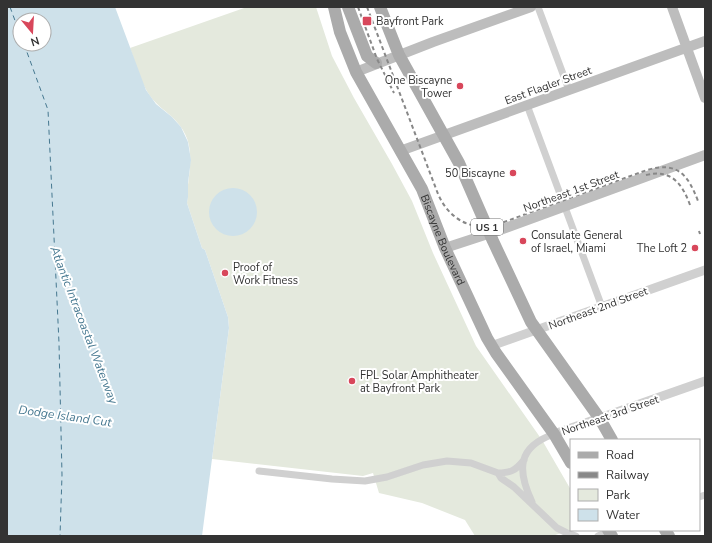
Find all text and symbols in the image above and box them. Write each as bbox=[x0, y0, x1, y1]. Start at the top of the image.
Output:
north arrow bbox=[12, 12, 52, 52]
place label: Bayfront Park bbox=[376, 14, 444, 29]
marker: Bayfront Park bbox=[361, 15, 373, 27]
text: N bbox=[29, 33, 41, 49]
street label: East Flagler Street bbox=[503, 63, 594, 108]
place label: One Biscayne Tower bbox=[385, 73, 452, 101]
marker: One Biscayne Tower bbox=[455, 81, 465, 91]
place label: 50 Biscayne bbox=[445, 166, 505, 181]
street label: Northeast 1st Street bbox=[521, 167, 621, 216]
marker: 50 Biscayne bbox=[508, 168, 518, 178]
street label: Biscayne Boulevard bbox=[417, 192, 468, 288]
road number: US 1 bbox=[471, 219, 503, 235]
place label: Consulate General of Israel, Miami bbox=[531, 228, 623, 256]
marker: Consulate General of Israel, Miami bbox=[518, 236, 528, 246]
place label: The Loft 2 bbox=[637, 241, 687, 256]
water label: Atlantic Intracoastal Waterway bbox=[46, 243, 122, 407]
marker: The Loft 2 bbox=[690, 243, 700, 253]
place label: Proof of Work Fitness bbox=[233, 260, 298, 288]
marker: Proof of Work Fitness bbox=[220, 268, 230, 278]
street label: Northeast 2nd Street bbox=[547, 284, 650, 333]
place label: FPL Solar Amphitheater at Bayfront Park bbox=[360, 368, 479, 396]
marker: FPL Solar Amphitheater at Bayfront Park bbox=[347, 376, 357, 386]
street label: Northeast 3rd Street bbox=[560, 392, 661, 439]
water label: Dodge Island Cut bbox=[18, 402, 113, 431]
legend bbox=[570, 439, 700, 531]
text: Road bbox=[606, 447, 634, 463]
text: Railway bbox=[606, 467, 650, 483]
text: Park bbox=[606, 487, 631, 503]
text: Water bbox=[606, 507, 640, 523]

